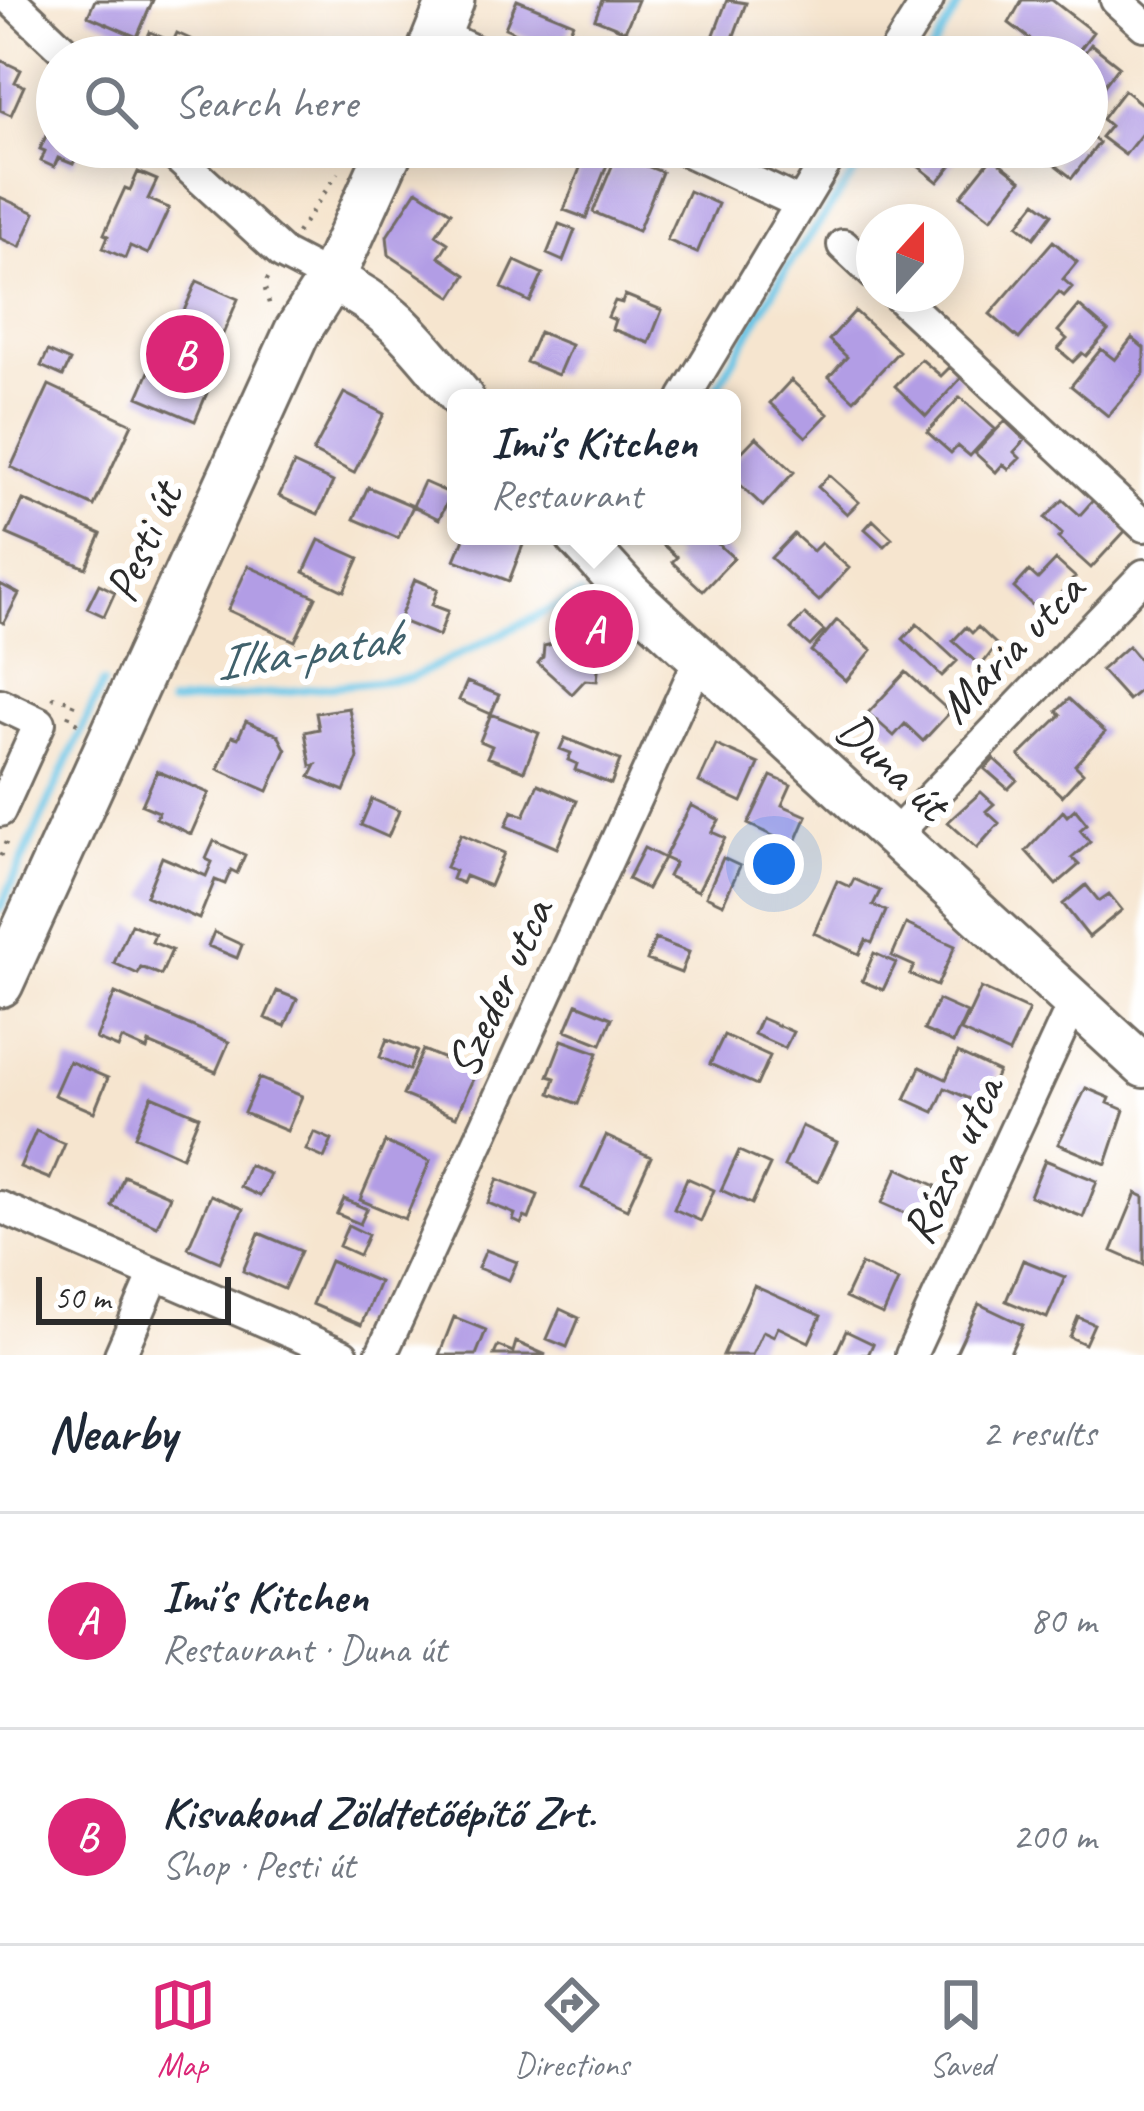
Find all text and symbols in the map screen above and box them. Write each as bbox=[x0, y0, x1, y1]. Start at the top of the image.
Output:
search box bbox=[36, 36, 1108, 168]
icon: search bbox=[78, 69, 144, 135]
text: Search here bbox=[174, 74, 357, 131]
north arrow bbox=[856, 204, 964, 312]
pin: B bbox=[146, 309, 224, 399]
popup bbox=[447, 389, 741, 545]
text: Imi's Kitchen bbox=[491, 414, 697, 471]
street label: Pesti út bbox=[90, 470, 197, 611]
text: Restaurant bbox=[491, 471, 642, 520]
street label: Mária utca bbox=[925, 558, 1099, 736]
pin: A bbox=[555, 584, 633, 674]
water label: Ilka-patak bbox=[211, 604, 412, 695]
street label: Duna út bbox=[824, 699, 965, 836]
your location bbox=[744, 834, 804, 894]
street label: Szeder utca bbox=[432, 887, 568, 1087]
street label: Rózsa utca bbox=[887, 1063, 1018, 1253]
scale bar bbox=[36, 1271, 231, 1324]
text: 50 m bbox=[54, 1277, 110, 1319]
text: Nearby bbox=[48, 1401, 176, 1465]
text: 2 results bbox=[982, 1409, 1096, 1458]
text: Imi's Kitchen bbox=[162, 1568, 368, 1625]
text: A bbox=[77, 1596, 97, 1645]
text: 80 m bbox=[1030, 1596, 1096, 1645]
text: Restaurant · Duna út bbox=[162, 1625, 446, 1674]
text: Kisvakond Zöldtetőépítő Zrt. bbox=[162, 1784, 596, 1841]
text: B bbox=[77, 1812, 97, 1861]
text: 200 m bbox=[1012, 1812, 1096, 1861]
text: Shop · Pesti út bbox=[162, 1841, 355, 1890]
tab: Map bbox=[150, 1972, 216, 2086]
tab: Directions bbox=[515, 1972, 629, 2086]
tab: Saved bbox=[928, 1972, 994, 2086]

